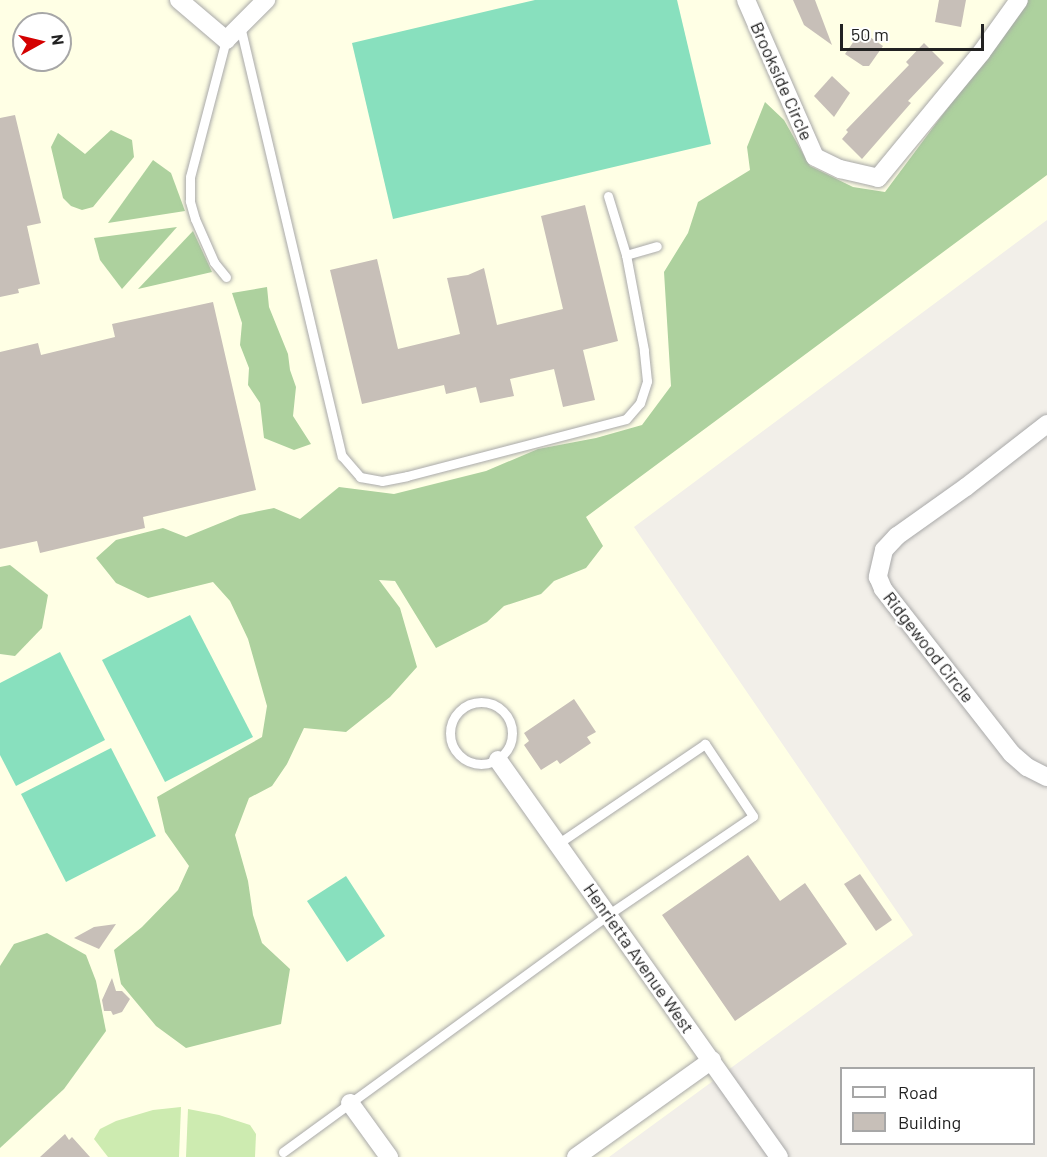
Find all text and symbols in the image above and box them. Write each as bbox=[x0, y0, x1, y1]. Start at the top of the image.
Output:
north arrow bbox=[12, 12, 72, 72]
scale bar bbox=[843, 12, 987, 50]
street label: Brookside Circle bbox=[746, 18, 818, 144]
text: 50 m bbox=[851, 23, 889, 45]
text: N bbox=[48, 33, 68, 46]
street label: Ridgewood Circle bbox=[879, 587, 979, 707]
street label: Henrietta Avenue West bbox=[579, 879, 699, 1037]
legend bbox=[840, 1067, 1035, 1145]
text: Road bbox=[898, 1081, 938, 1103]
text: Building bbox=[898, 1111, 961, 1133]

